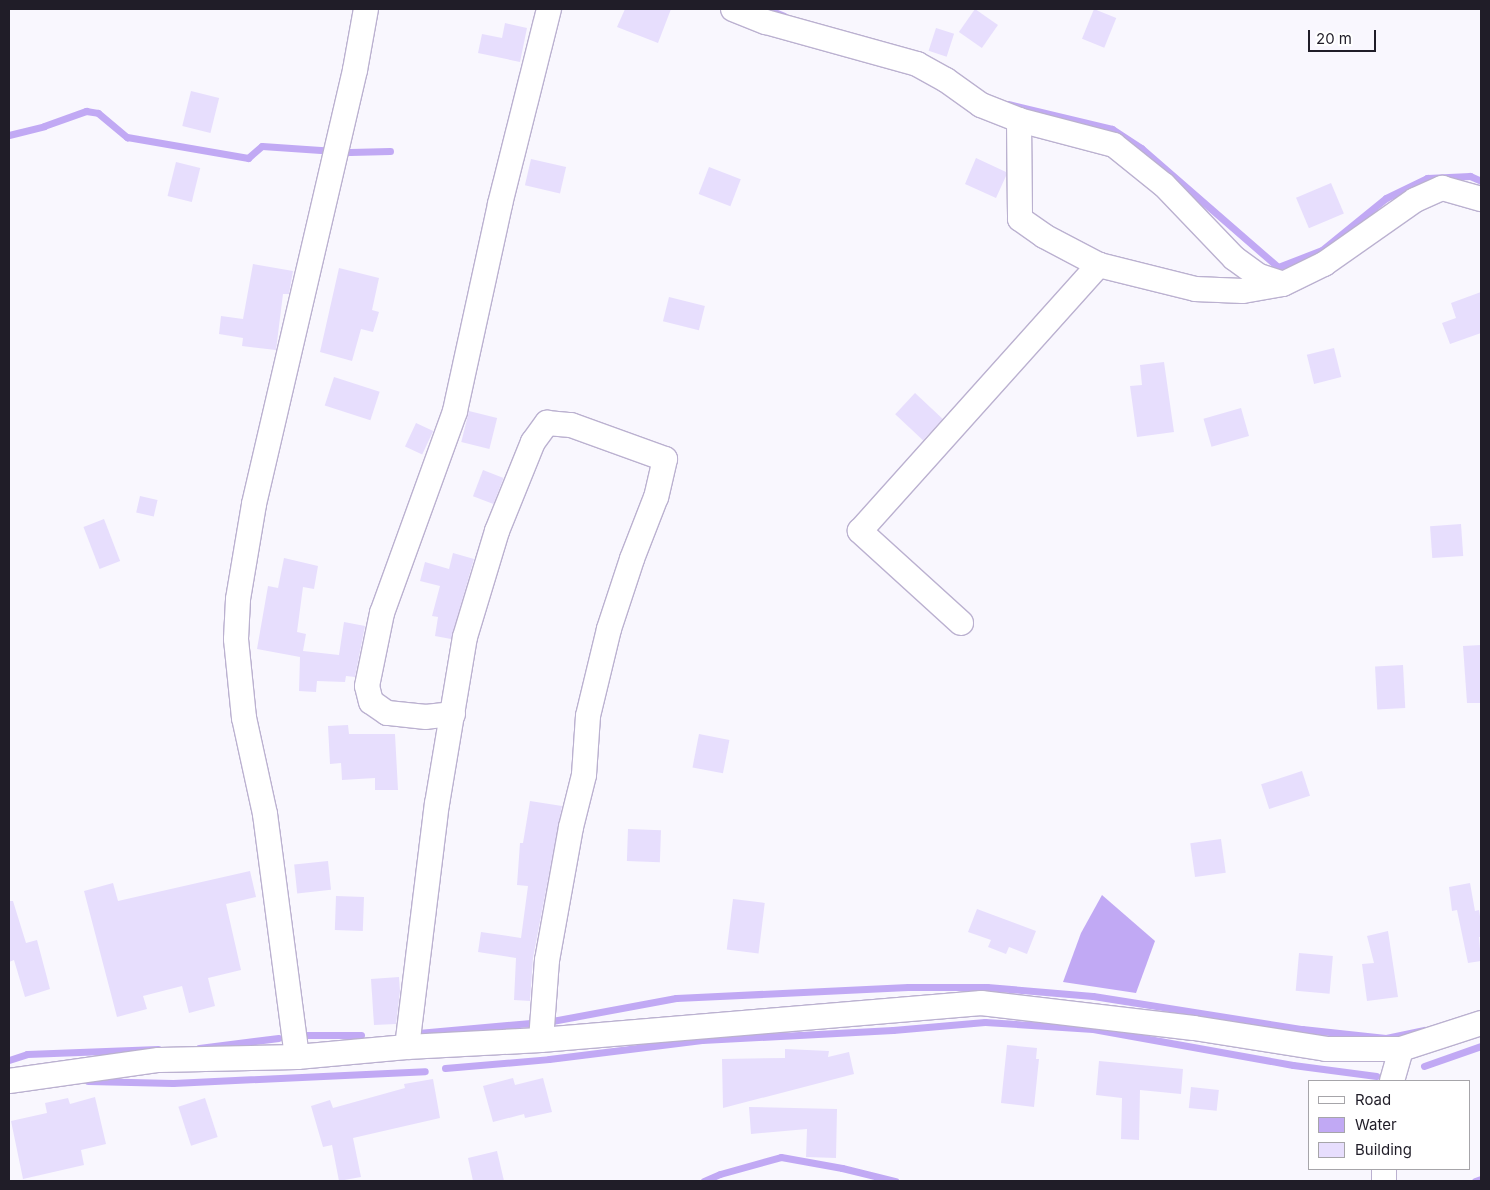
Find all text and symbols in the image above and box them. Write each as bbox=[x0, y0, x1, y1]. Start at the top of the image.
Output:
scale bar bbox=[1310, 20, 1378, 52]
text: 20 m bbox=[1316, 29, 1352, 48]
legend bbox=[1308, 1080, 1470, 1170]
text: Road bbox=[1355, 1090, 1391, 1109]
text: Water bbox=[1355, 1115, 1397, 1134]
text: Building bbox=[1355, 1140, 1412, 1159]

